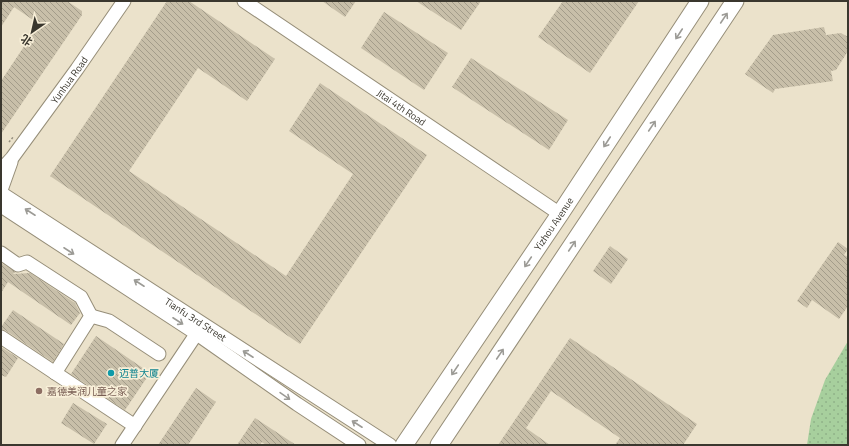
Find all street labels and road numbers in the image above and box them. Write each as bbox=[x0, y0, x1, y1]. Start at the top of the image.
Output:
street label: Yunhua Road bbox=[47, 53, 92, 107]
street label: Jitai 4th Road bbox=[374, 86, 429, 130]
street label: Yizhou Avenue bbox=[530, 194, 577, 254]
street label: Tianfu 3rd Street bbox=[162, 294, 230, 345]

